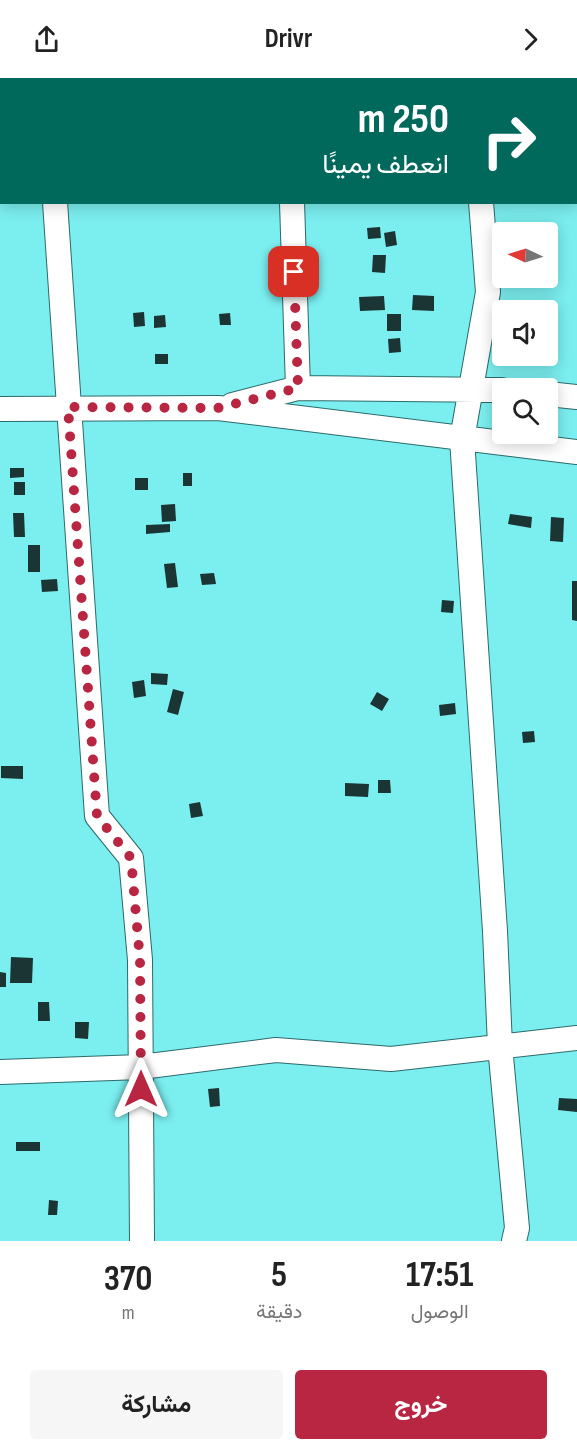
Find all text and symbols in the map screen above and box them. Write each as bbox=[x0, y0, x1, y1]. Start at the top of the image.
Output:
icon: share bbox=[30, 23, 63, 56]
text: Drivr bbox=[265, 23, 312, 55]
icon: forward bbox=[514, 23, 547, 56]
text: 250 m bbox=[358, 94, 449, 145]
icon: right bbox=[470, 102, 548, 180]
text: انعطف يمينًا bbox=[322, 149, 449, 181]
north arrow bbox=[492, 222, 558, 288]
map controls bbox=[492, 222, 558, 444]
pin bbox=[268, 246, 319, 297]
icon: arrive bbox=[277, 255, 310, 288]
button: sound bbox=[492, 300, 558, 366]
button: search bbox=[492, 378, 558, 444]
position arrow bbox=[109, 1057, 173, 1121]
text: 5 bbox=[271, 1254, 287, 1297]
text: 17:51 bbox=[406, 1254, 473, 1297]
text: 370 bbox=[104, 1258, 152, 1301]
text: دقيقة bbox=[256, 1300, 302, 1324]
text: الوصول bbox=[411, 1300, 469, 1324]
text: m bbox=[122, 1301, 134, 1325]
button: مشاركة bbox=[30, 1370, 283, 1439]
button: خروج bbox=[295, 1370, 547, 1439]

